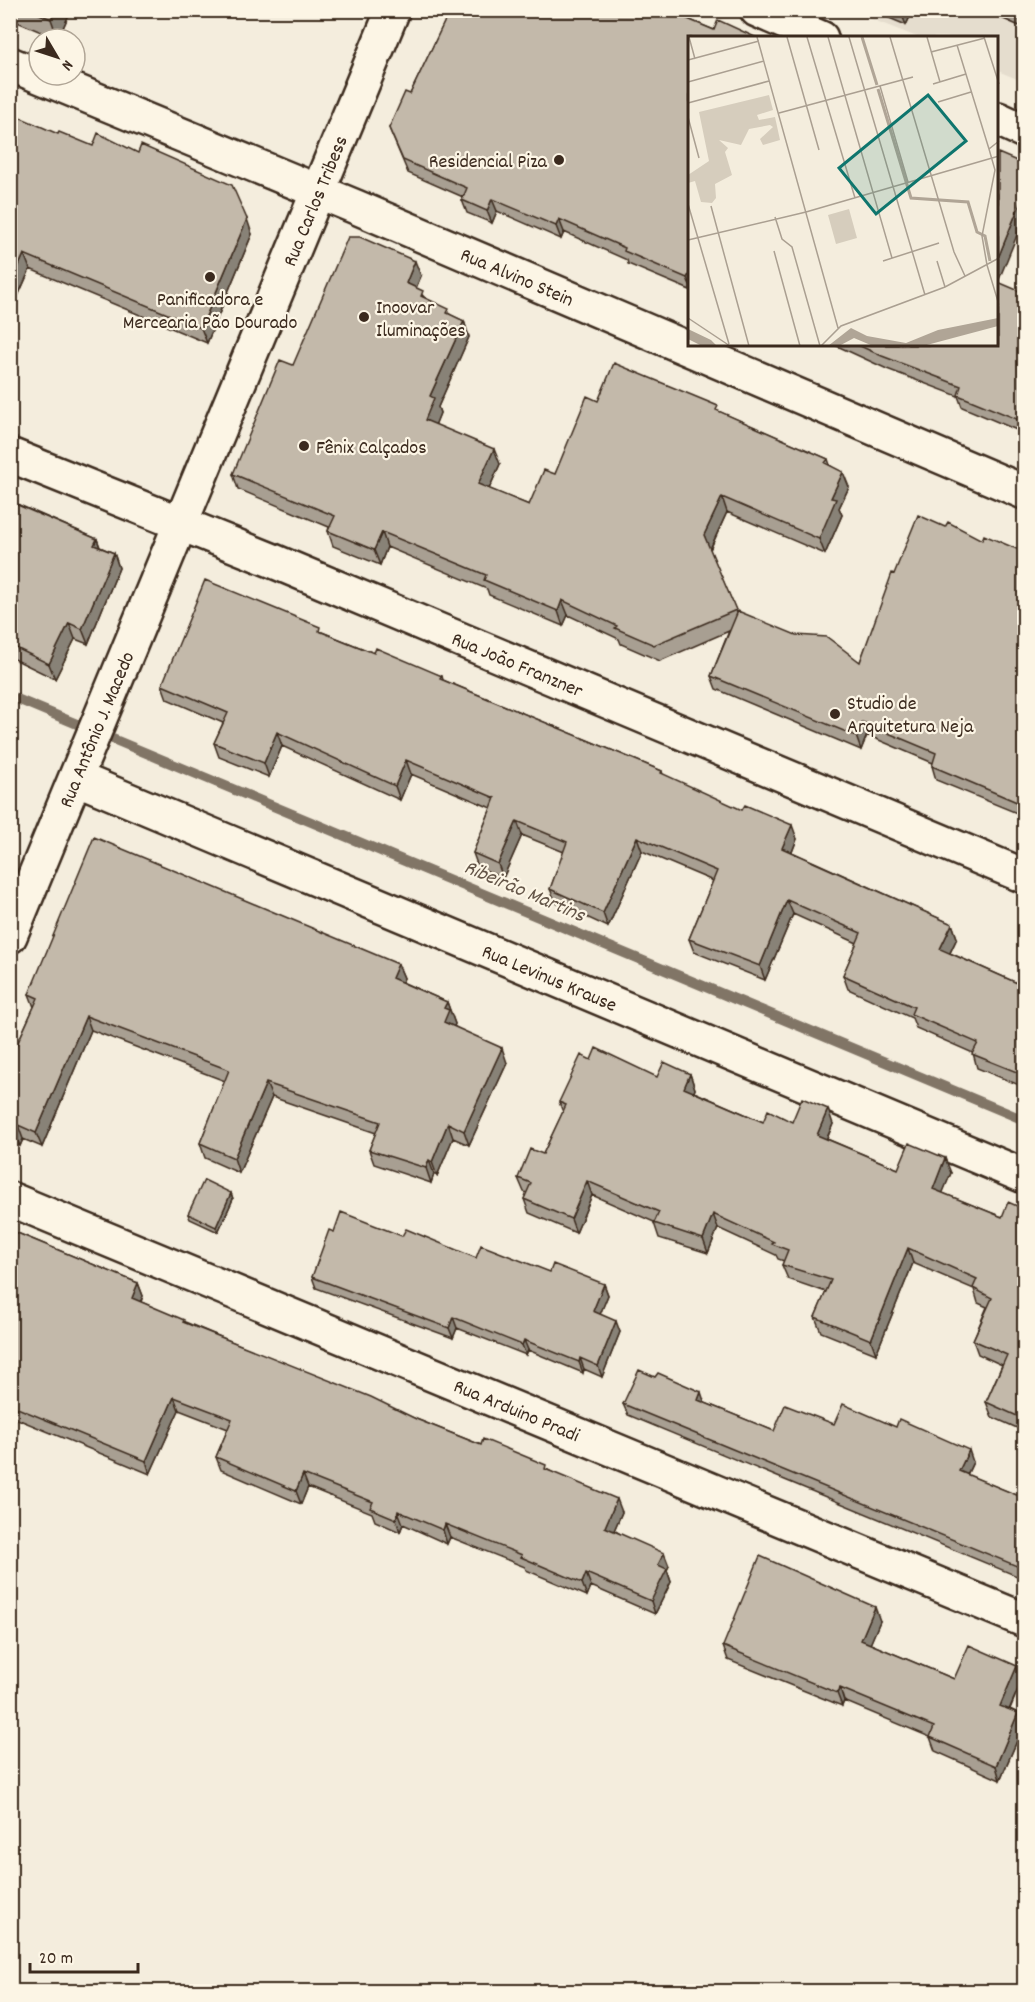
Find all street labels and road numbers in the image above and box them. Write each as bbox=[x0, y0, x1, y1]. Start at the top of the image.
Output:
street label: Rua Carlos Tribess bbox=[277, 132, 357, 271]
street label: Rua Alvino Stein bbox=[455, 242, 577, 315]
street label: Rua João Franzner bbox=[447, 626, 587, 707]
street label: Rua Antônio J. Macedo bbox=[54, 648, 143, 813]
street label: Rua Levinus Krause bbox=[477, 939, 621, 1021]
street label: Rua Arduino Pradi bbox=[449, 1374, 583, 1451]

